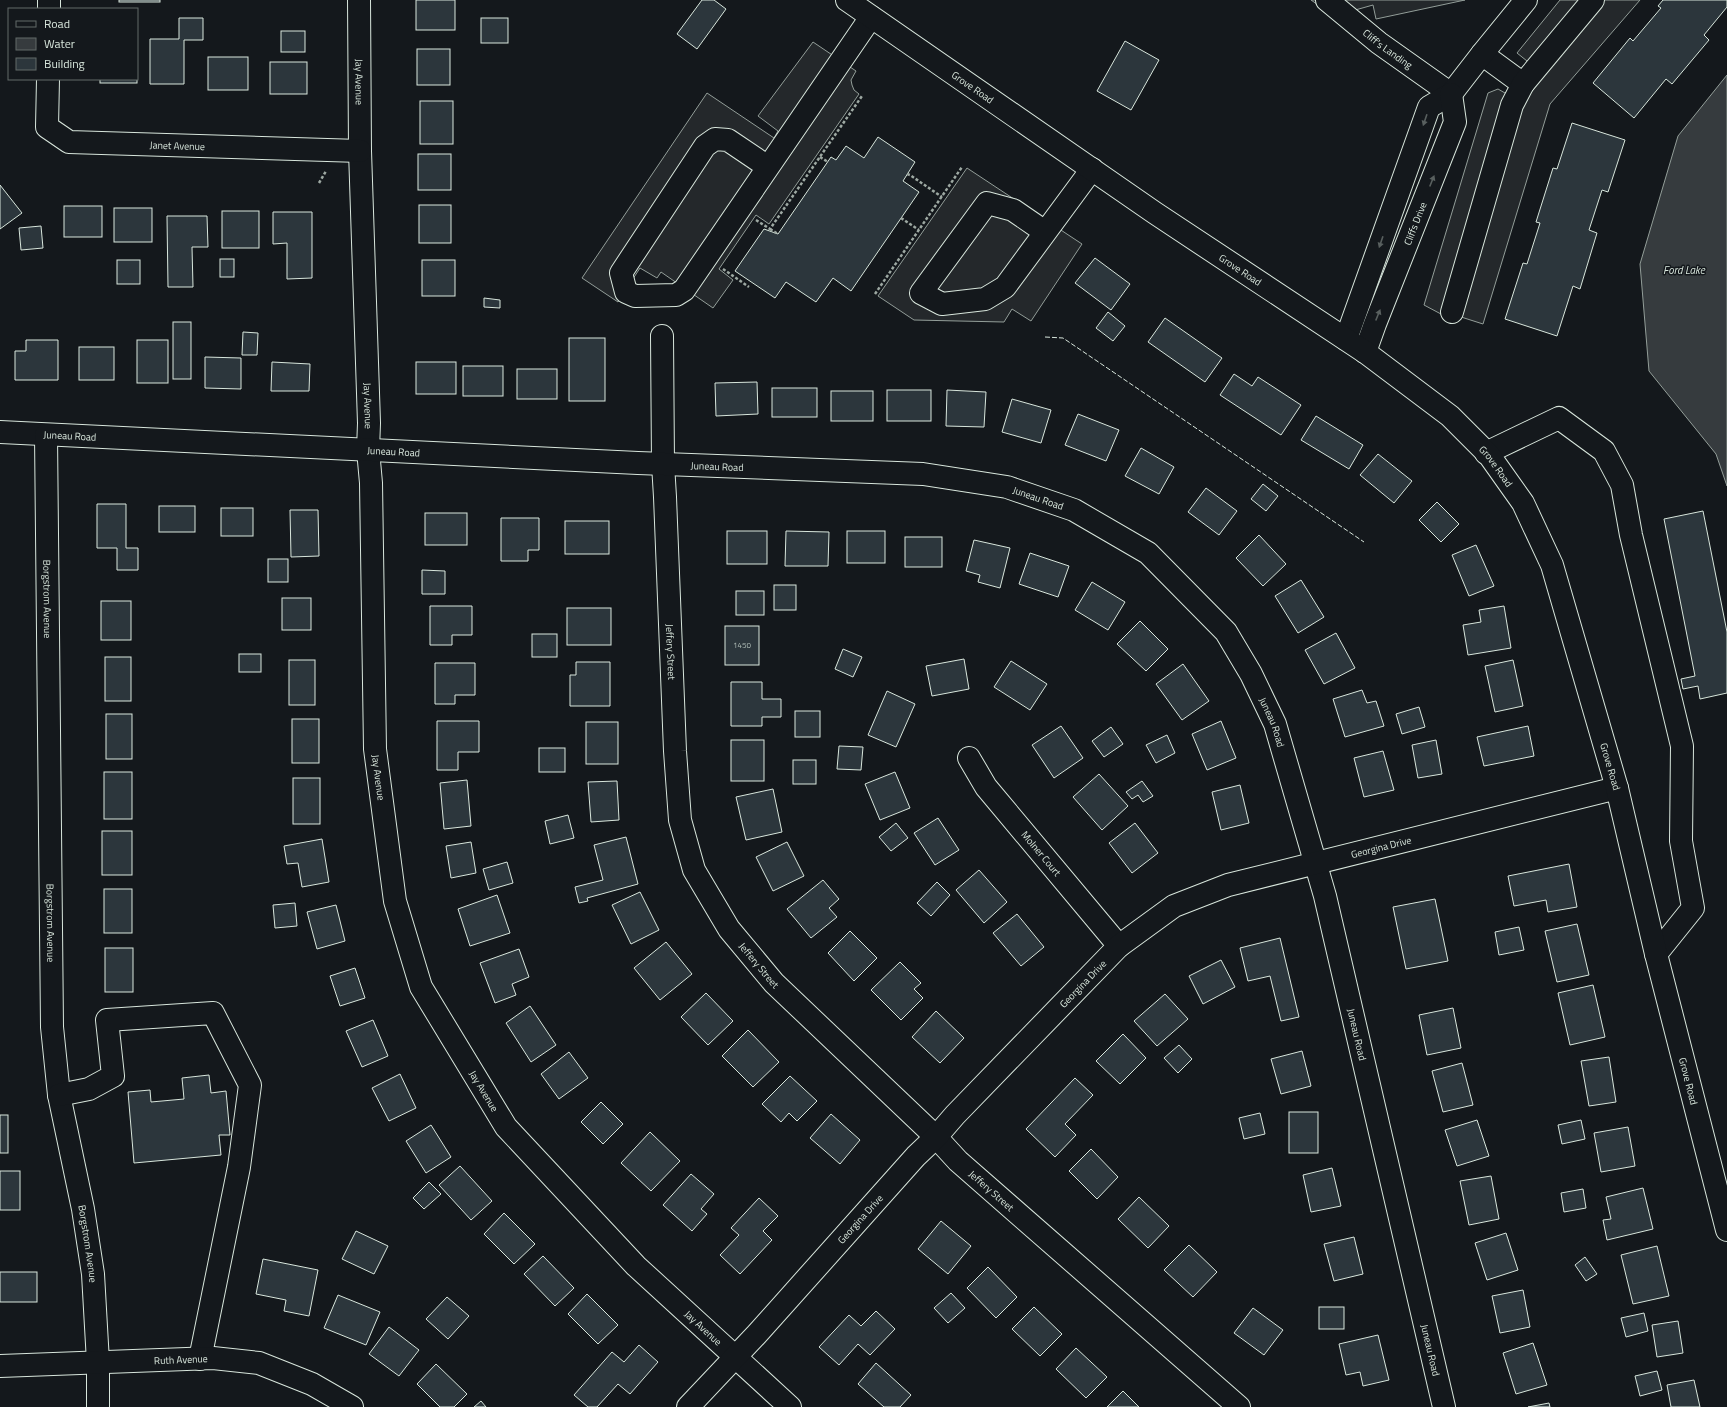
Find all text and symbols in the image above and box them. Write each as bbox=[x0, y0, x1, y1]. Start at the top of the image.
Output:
legend bbox=[8, 8, 138, 80]
text: Road bbox=[44, 14, 70, 33]
street label: Cliff's Landing bbox=[1360, 25, 1416, 72]
text: Water bbox=[44, 34, 75, 53]
text: Building bbox=[44, 54, 85, 73]
street label: Jay Avenue bbox=[352, 59, 367, 105]
street label: Grove Road bbox=[949, 67, 997, 107]
one-way arrow bbox=[1421, 114, 1427, 126]
street label: Janet Avenue bbox=[149, 137, 205, 154]
one-way arrow bbox=[1429, 175, 1435, 187]
street label: Cliffs Drive bbox=[1400, 199, 1430, 247]
one-way arrow bbox=[1378, 237, 1384, 249]
street label: Grove Road bbox=[1216, 250, 1265, 289]
water label: Ford Lake bbox=[1663, 262, 1706, 278]
one-way arrow bbox=[1376, 309, 1382, 321]
street label: Jay Avenue bbox=[360, 383, 377, 429]
street label: Juneau Road bbox=[43, 427, 97, 444]
street label: Juneau Road bbox=[367, 442, 420, 460]
street label: Grove Road bbox=[1476, 442, 1517, 490]
street label: Juneau Road bbox=[690, 458, 744, 475]
street label: Juneau Road bbox=[1011, 482, 1066, 513]
street label: Borgstrom Avenue bbox=[40, 560, 56, 638]
street label: Jeffery Street bbox=[663, 624, 680, 681]
house number: 1450 bbox=[733, 639, 751, 651]
street label: Juneau Road bbox=[1256, 694, 1289, 749]
street label: Grove Road bbox=[1597, 741, 1625, 792]
street label: Jay Avenue bbox=[368, 754, 389, 801]
street label: Molner Court bbox=[1018, 827, 1065, 880]
street label: Georgina Drive bbox=[1349, 832, 1413, 862]
street label: Borgstrom Avenue bbox=[43, 884, 59, 962]
street label: Jeffery Street bbox=[735, 939, 783, 992]
street label: Georgina Drive bbox=[1056, 956, 1109, 1011]
street label: Juneau Road bbox=[1344, 1007, 1371, 1062]
street label: Grove Road bbox=[1675, 1056, 1702, 1106]
street label: Jay Avenue bbox=[466, 1067, 502, 1115]
street label: Jeffery Street bbox=[966, 1166, 1018, 1215]
street label: Georgina Drive bbox=[834, 1191, 886, 1247]
street label: Borgstrom Avenue bbox=[75, 1203, 101, 1283]
street label: Jay Avenue bbox=[681, 1307, 726, 1349]
street label: Juneau Road bbox=[1417, 1323, 1444, 1377]
street label: Ruth Avenue bbox=[154, 1351, 208, 1368]

